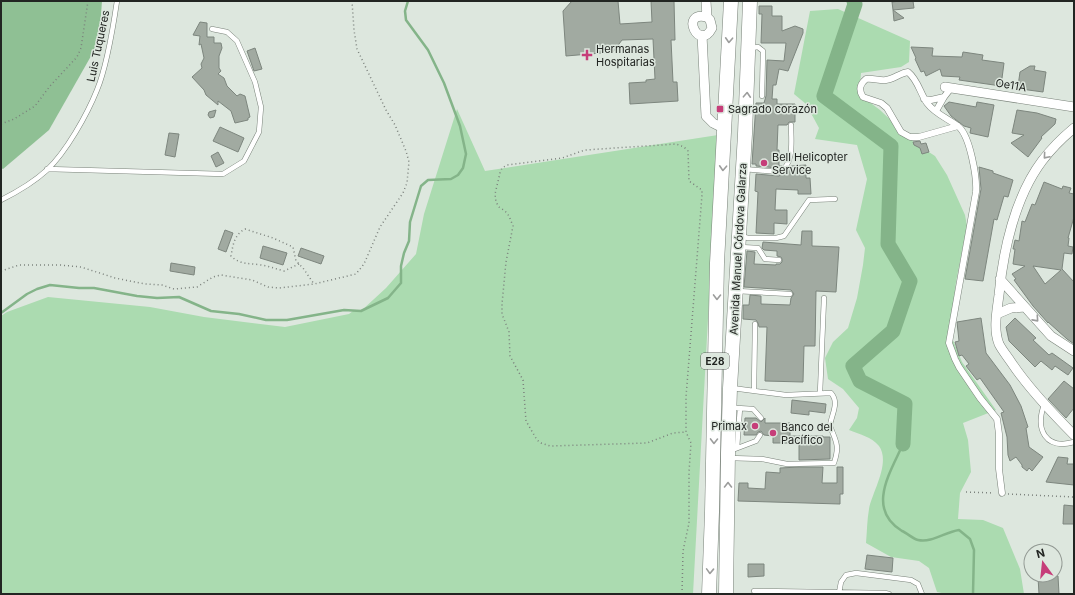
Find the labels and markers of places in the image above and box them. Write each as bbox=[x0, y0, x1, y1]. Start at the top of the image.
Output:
place label: Hermanas Hospitarias bbox=[596, 42, 655, 69]
marker: Hermanas Hospitarias bbox=[581, 49, 593, 61]
place label: Sagrado corazón bbox=[728, 102, 817, 116]
marker: Sagrado corazón bbox=[715, 104, 725, 114]
place label: Bell Helicopter Service bbox=[772, 150, 848, 177]
marker: Bell Helicopter Service bbox=[759, 158, 769, 168]
place label: Primax bbox=[711, 419, 747, 433]
place label: Banco del Pacífico bbox=[781, 420, 833, 447]
marker: Primax bbox=[750, 421, 760, 431]
marker: Banco del Pacífico bbox=[768, 428, 778, 438]

